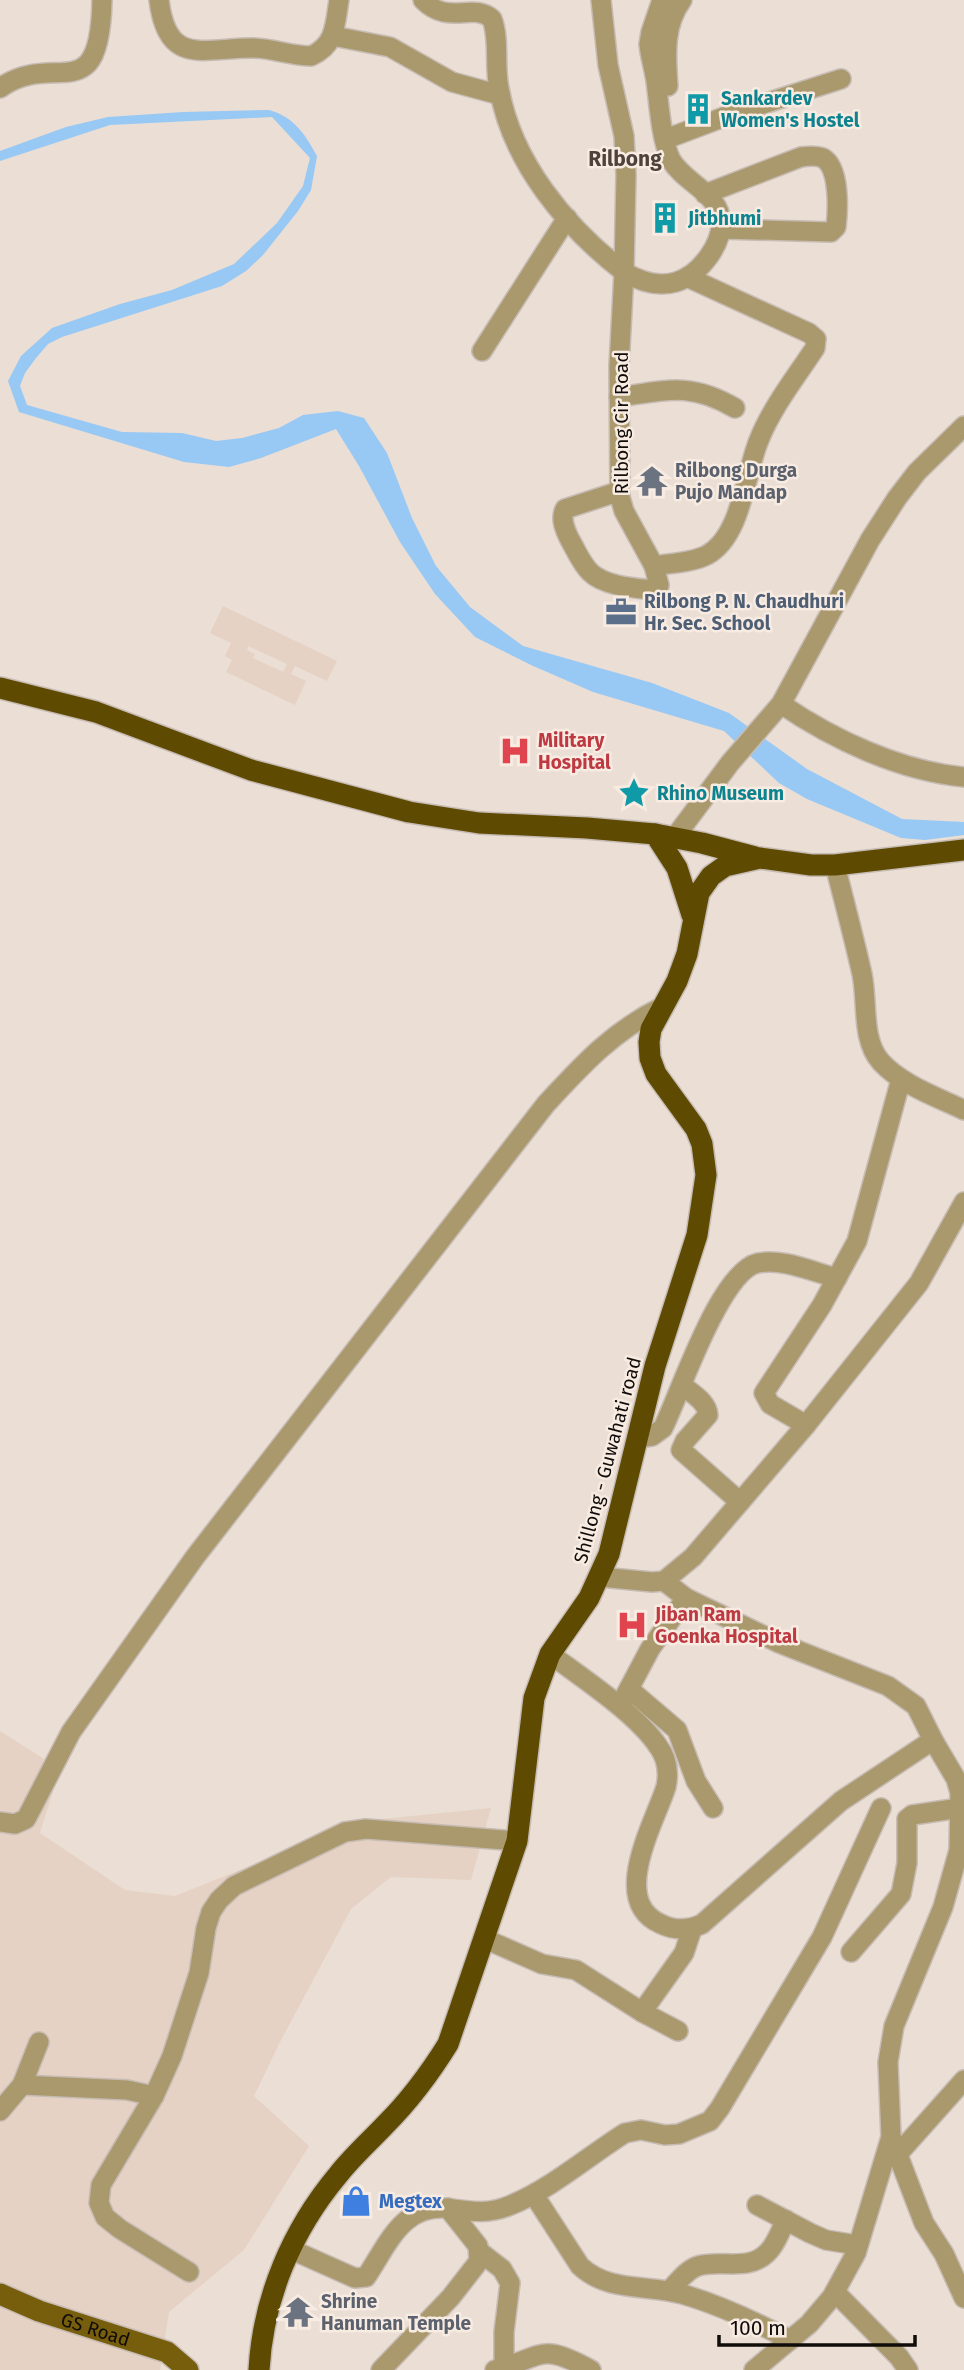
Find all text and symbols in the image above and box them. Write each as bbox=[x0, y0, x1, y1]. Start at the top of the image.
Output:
place label: Sankardev Women's Hostel bbox=[721, 87, 860, 132]
building icon: Sankardev Women's Hostel bbox=[681, 92, 715, 126]
district label: Rilbong bbox=[588, 146, 662, 172]
building icon: Jitbhumi bbox=[648, 201, 682, 235]
place label: Jitbhumi bbox=[687, 207, 761, 230]
street label: Rilbong Cir Road bbox=[610, 351, 633, 495]
place label: Rilbong Durga Pujo Mandap bbox=[675, 459, 797, 504]
temple icon: Rilbong Durga Pujo Mandap bbox=[635, 464, 669, 498]
place label: Rilbong P. N. Chaudhuri Hr. Sec. School bbox=[644, 590, 844, 635]
office icon: Rilbong P. N. Chaudhuri Hr. Sec. School bbox=[604, 595, 638, 629]
place label: Military Hospital bbox=[538, 729, 611, 774]
hospital icon: Military Hospital bbox=[498, 734, 532, 768]
place icon: Rhino Museum bbox=[617, 776, 651, 810]
place label: Rhino Museum bbox=[657, 782, 784, 805]
street label: Shillong - Guwahati road bbox=[569, 1354, 646, 1566]
place label: Jiban Ram Goenka Hospital bbox=[654, 1603, 798, 1648]
hospital icon: Jiban Ram Goenka Hospital bbox=[615, 1608, 649, 1642]
shop icon: Megtex bbox=[339, 2184, 373, 2218]
place label: Megtex bbox=[379, 2190, 442, 2213]
place label: Shrine Hanuman Temple bbox=[321, 2290, 471, 2335]
temple icon: Shrine Hanuman Temple bbox=[281, 2295, 315, 2329]
scale bar bbox=[719, 2304, 915, 2348]
street label: GS Road bbox=[58, 2308, 133, 2351]
text: 100 m bbox=[730, 2315, 786, 2341]

